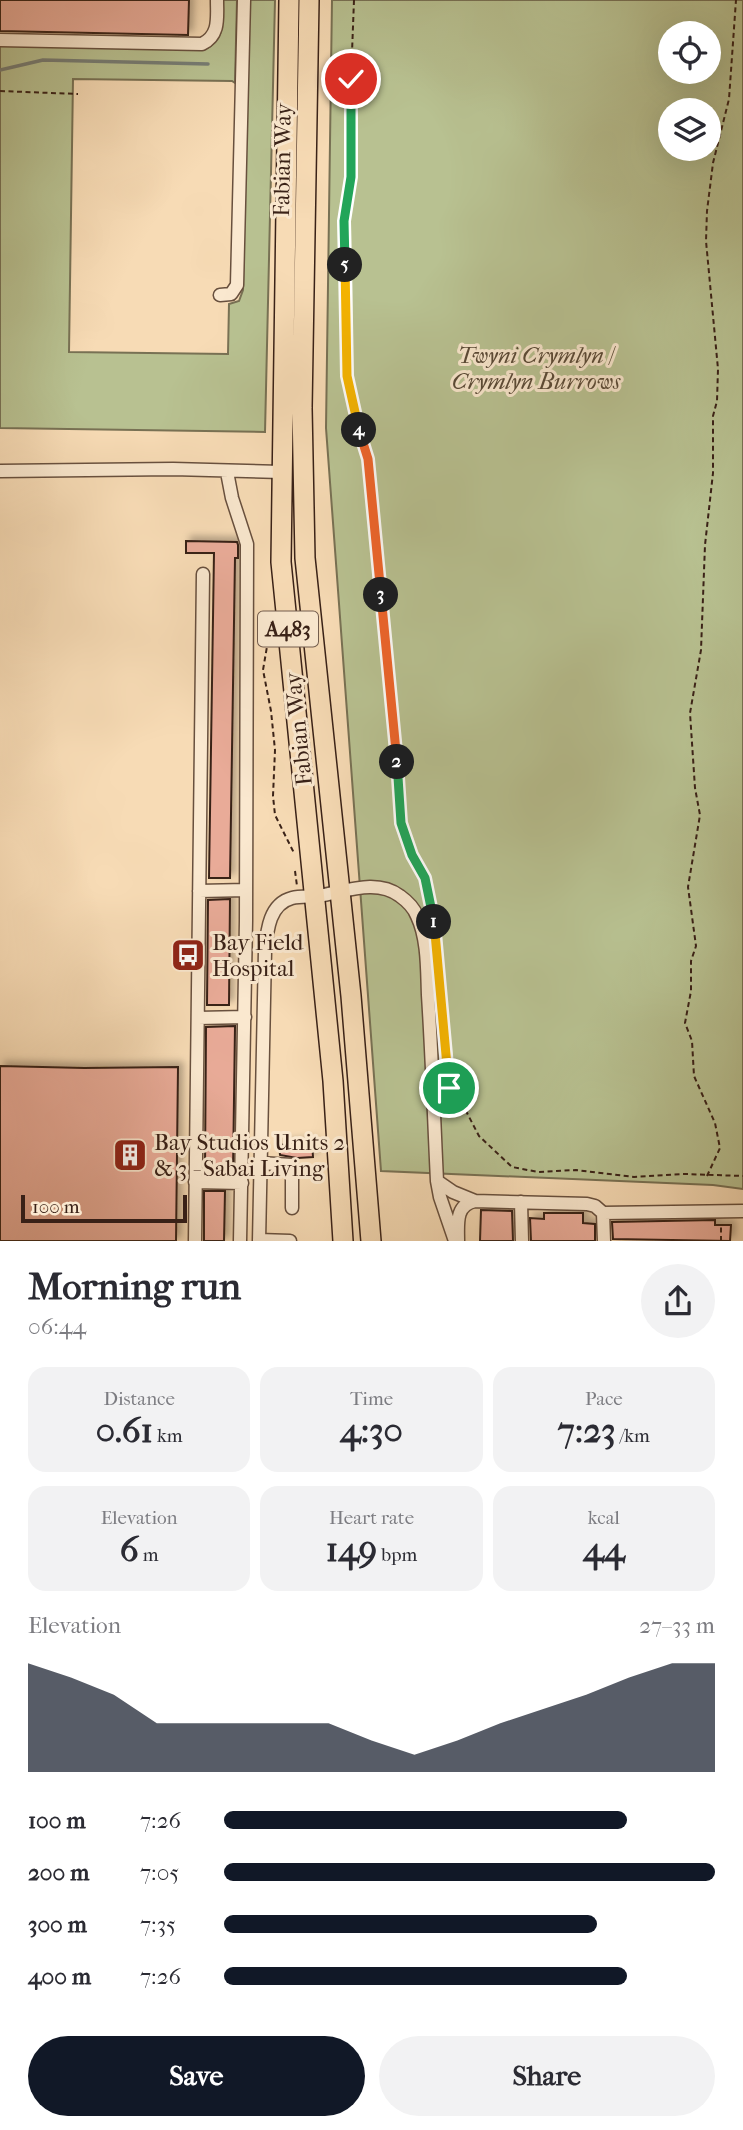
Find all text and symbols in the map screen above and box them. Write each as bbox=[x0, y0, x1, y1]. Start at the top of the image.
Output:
map controls bbox=[658, 21, 721, 161]
button: locate bbox=[658, 21, 721, 84]
pin bbox=[321, 49, 381, 109]
icon: check bbox=[332, 60, 370, 98]
button: layers bbox=[658, 98, 721, 161]
street label: Fabian Way bbox=[268, 102, 297, 217]
pin: 5 bbox=[328, 247, 362, 282]
text: 5 bbox=[340, 253, 349, 275]
park label: Twyni Crymlyn / Crymlyn Burrows bbox=[452, 342, 621, 395]
pin: 4 bbox=[342, 412, 376, 448]
text: 4 bbox=[353, 418, 364, 440]
pin: 3 bbox=[364, 578, 398, 612]
text: 3 bbox=[377, 583, 384, 605]
road number: A483 bbox=[258, 612, 318, 646]
street label: Fabian Way bbox=[279, 670, 318, 787]
pin: 2 bbox=[380, 744, 414, 780]
text: 2 bbox=[392, 750, 401, 772]
pin: 1 bbox=[416, 904, 452, 940]
text: 1 bbox=[430, 910, 437, 932]
place label: Bay Field Hospital bbox=[212, 929, 304, 982]
bus stop icon: Bay Field Hospital bbox=[169, 936, 207, 974]
pin bbox=[419, 1058, 479, 1118]
icon: arrive bbox=[430, 1069, 468, 1107]
place label: Bay Studios Units 2 & 3 - Sabai Living bbox=[154, 1129, 345, 1182]
building icon: Bay Studios Units 2 & 3 - Sabai Living bbox=[111, 1136, 149, 1174]
scale bar bbox=[21, 1192, 187, 1224]
text: 100 m bbox=[32, 1196, 80, 1218]
text: Morning run bbox=[28, 1264, 241, 1309]
button: share bbox=[641, 1264, 715, 1338]
text: 06:44 bbox=[28, 1313, 86, 1340]
text: Distance bbox=[103, 1388, 175, 1410]
text: Time bbox=[350, 1388, 393, 1410]
text: Pace bbox=[585, 1388, 623, 1410]
text: 0.61 bbox=[96, 1410, 153, 1451]
text: 4:30 bbox=[340, 1410, 403, 1451]
text: 7:23 bbox=[558, 1410, 616, 1451]
text: km bbox=[153, 1425, 183, 1447]
text: /km bbox=[616, 1425, 650, 1447]
text: Elevation bbox=[101, 1507, 178, 1529]
text: Heart rate bbox=[329, 1507, 414, 1529]
text: kcal bbox=[588, 1507, 620, 1529]
text: 6 bbox=[120, 1529, 139, 1570]
text: 149 bbox=[326, 1529, 377, 1570]
text: 44 bbox=[583, 1529, 625, 1570]
text: m bbox=[139, 1544, 159, 1566]
text: bpm bbox=[377, 1544, 417, 1566]
text: Elevation bbox=[28, 1612, 121, 1639]
text: 27–33 m bbox=[639, 1612, 715, 1639]
text: 100 m bbox=[28, 1807, 86, 1834]
text: 7:26 bbox=[140, 1807, 181, 1834]
text: 200 m bbox=[28, 1859, 89, 1886]
text: 7:05 bbox=[140, 1859, 179, 1886]
text: 300 m bbox=[28, 1911, 87, 1938]
text: 7:35 bbox=[140, 1911, 176, 1938]
text: 400 m bbox=[28, 1963, 91, 1990]
text: 7:26 bbox=[140, 1963, 181, 1990]
button: Save bbox=[28, 2036, 365, 2116]
button: Share bbox=[379, 2036, 715, 2116]

